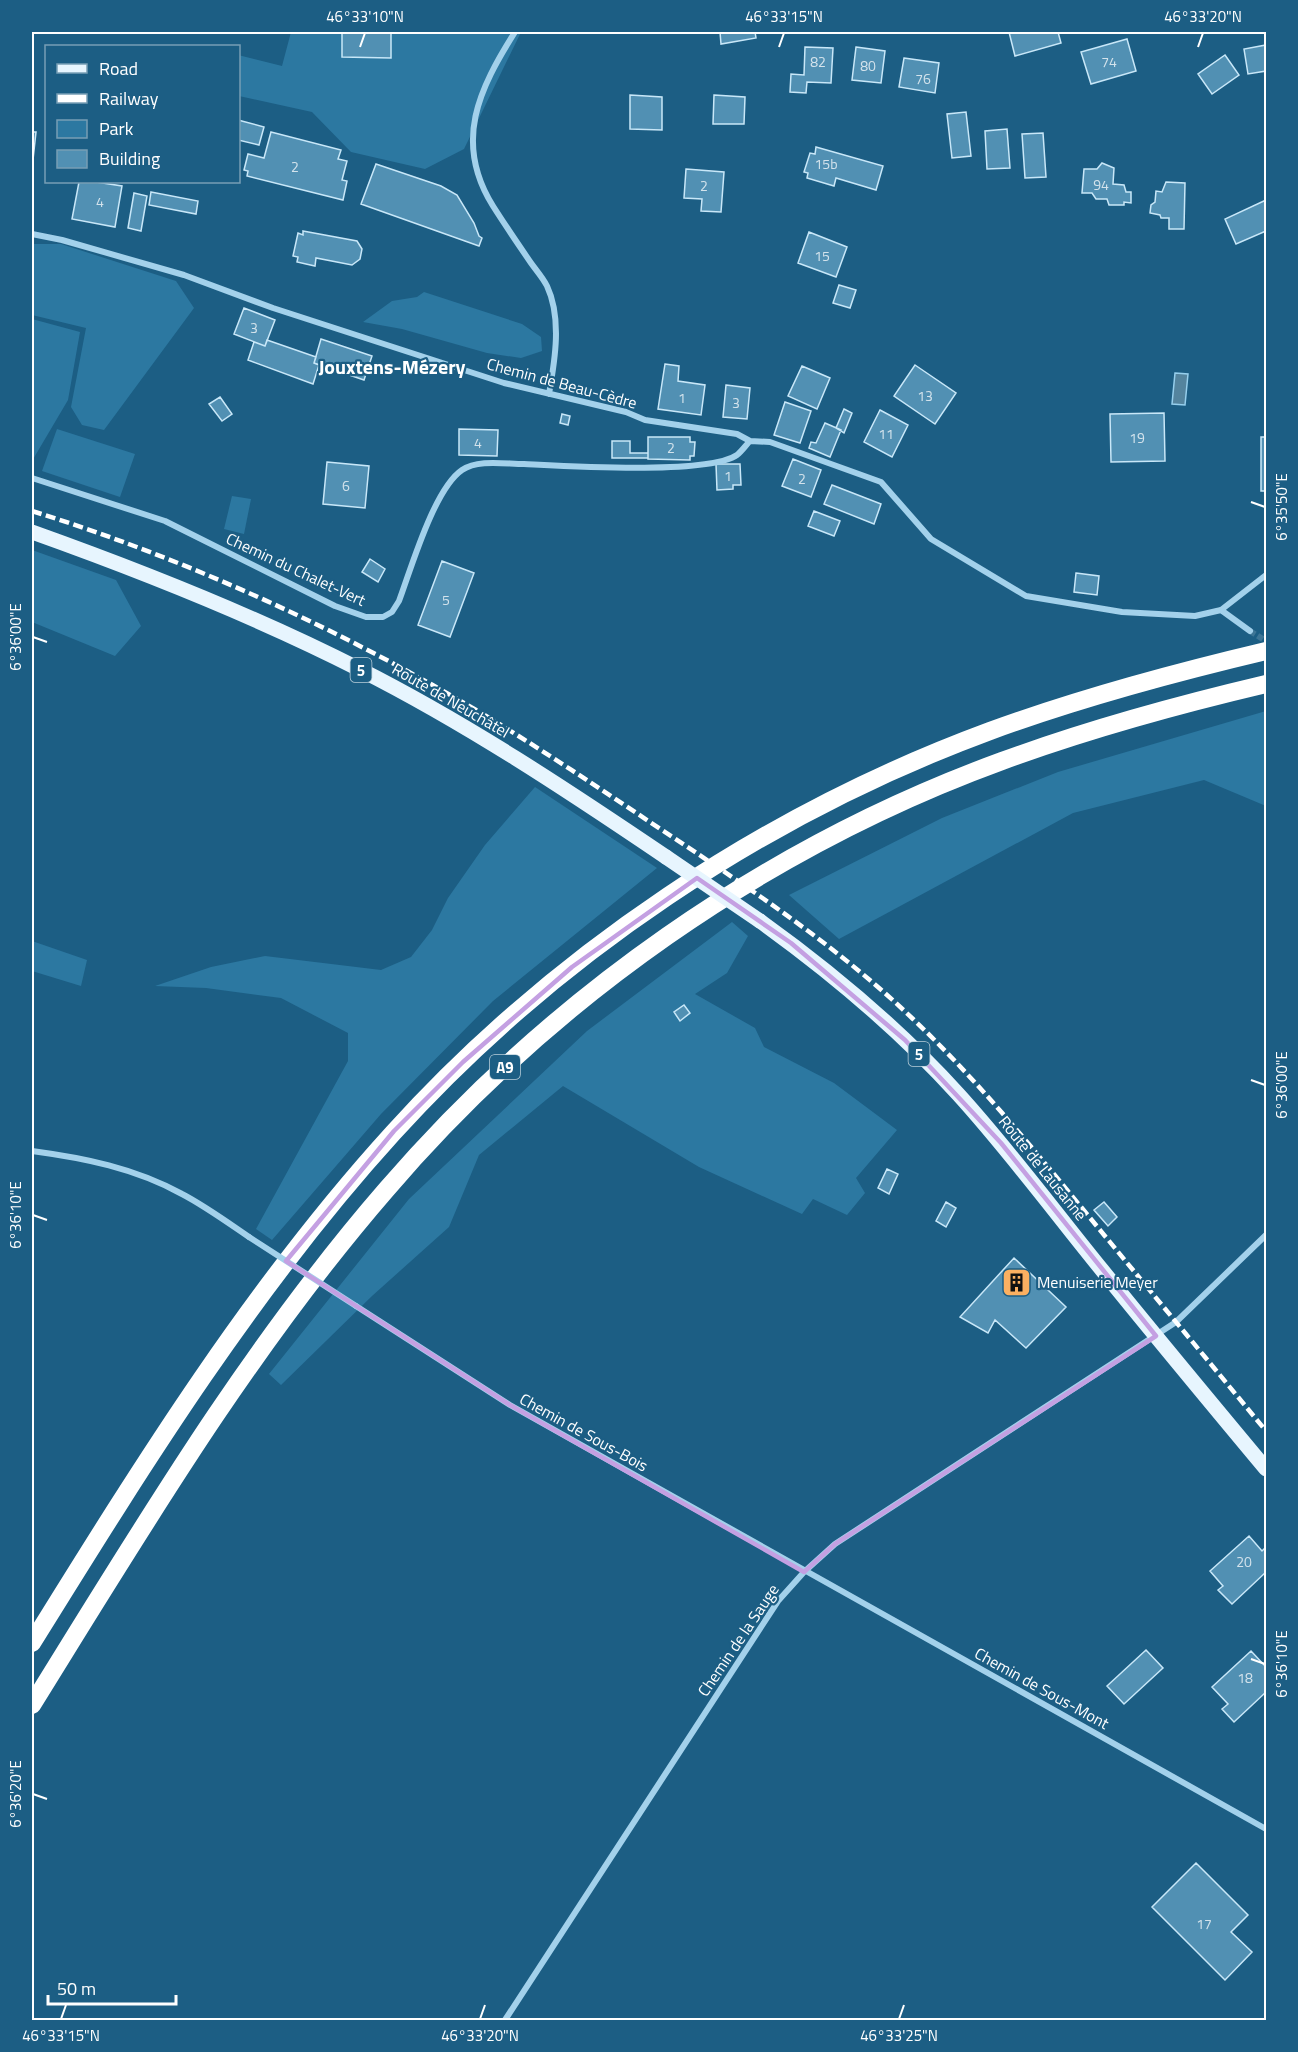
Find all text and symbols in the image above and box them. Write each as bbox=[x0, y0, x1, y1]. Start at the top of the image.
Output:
text: 46°33'10"N bbox=[326, 5, 404, 28]
text: 46°33'15"N bbox=[745, 5, 823, 28]
text: 46°33'20"N bbox=[1164, 5, 1242, 28]
legend bbox=[45, 45, 240, 183]
house number: 82 bbox=[810, 51, 826, 72]
house number: 74 bbox=[1101, 51, 1117, 72]
text: Road bbox=[99, 55, 138, 82]
house number: 80 bbox=[860, 55, 876, 76]
house number: 76 bbox=[915, 68, 931, 89]
text: Railway bbox=[99, 85, 159, 112]
text: Park bbox=[99, 115, 134, 142]
text: Building bbox=[99, 145, 160, 172]
house number: 15b bbox=[814, 153, 838, 174]
house number: 2 bbox=[291, 156, 299, 177]
house number: 94 bbox=[1093, 174, 1109, 195]
house number: 2 bbox=[700, 175, 708, 196]
house number: 4 bbox=[96, 191, 104, 212]
house number: 15 bbox=[814, 245, 830, 266]
house number: 3 bbox=[250, 317, 258, 338]
district label: Jouxtens-Mézery bbox=[318, 351, 466, 382]
street label: Chemin de Beau-Cèdre bbox=[484, 351, 640, 415]
house number: 13 bbox=[917, 385, 933, 406]
house number: 1 bbox=[678, 387, 686, 408]
house number: 3 bbox=[732, 392, 740, 413]
house number: 11 bbox=[878, 423, 894, 444]
house number: 19 bbox=[1129, 427, 1145, 448]
house number: 4 bbox=[474, 432, 482, 453]
house number: 2 bbox=[667, 437, 675, 458]
house number: 1 bbox=[724, 465, 732, 486]
house number: 2 bbox=[798, 468, 806, 489]
text: 6°35'50"E bbox=[1270, 473, 1293, 541]
house number: 6 bbox=[342, 475, 350, 496]
street label: Chemin du Chalet-Vert bbox=[222, 526, 370, 612]
house number: 5 bbox=[442, 589, 450, 610]
text: 6°36'00"E bbox=[4, 603, 27, 671]
street label: Route de Neuchâtel bbox=[388, 657, 514, 743]
road number: 5 bbox=[350, 658, 372, 682]
road number: 5 bbox=[908, 1042, 930, 1066]
text: 6°36'00"E bbox=[1270, 1051, 1293, 1119]
road number: A9 bbox=[490, 1055, 520, 1079]
street label: Route de Lausanne bbox=[993, 1110, 1093, 1226]
text: 6°36'10"E bbox=[4, 1181, 27, 1249]
building icon: Menuiserie Meyer bbox=[1000, 1266, 1032, 1298]
place label: Menuiserie Meyer bbox=[1037, 1270, 1158, 1294]
street label: Chemin de Sous-Bois bbox=[515, 1387, 653, 1477]
house number: 20 bbox=[1236, 1551, 1252, 1572]
street label: Chemin de la Sauge bbox=[691, 1579, 785, 1701]
text: 6°36'10"E bbox=[1270, 1630, 1293, 1698]
street label: Chemin de Sous-Mont bbox=[970, 1641, 1114, 1735]
house number: 18 bbox=[1237, 1667, 1253, 1688]
text: 6°36'20"E bbox=[4, 1760, 27, 1828]
house number: 17 bbox=[1196, 1913, 1212, 1934]
scale bar bbox=[48, 1968, 176, 2006]
text: 50 m bbox=[57, 1975, 96, 2002]
text: 46°33'15"N bbox=[22, 2024, 100, 2047]
text: 46°33'20"N bbox=[441, 2024, 519, 2047]
text: 46°33'25"N bbox=[860, 2024, 938, 2047]

